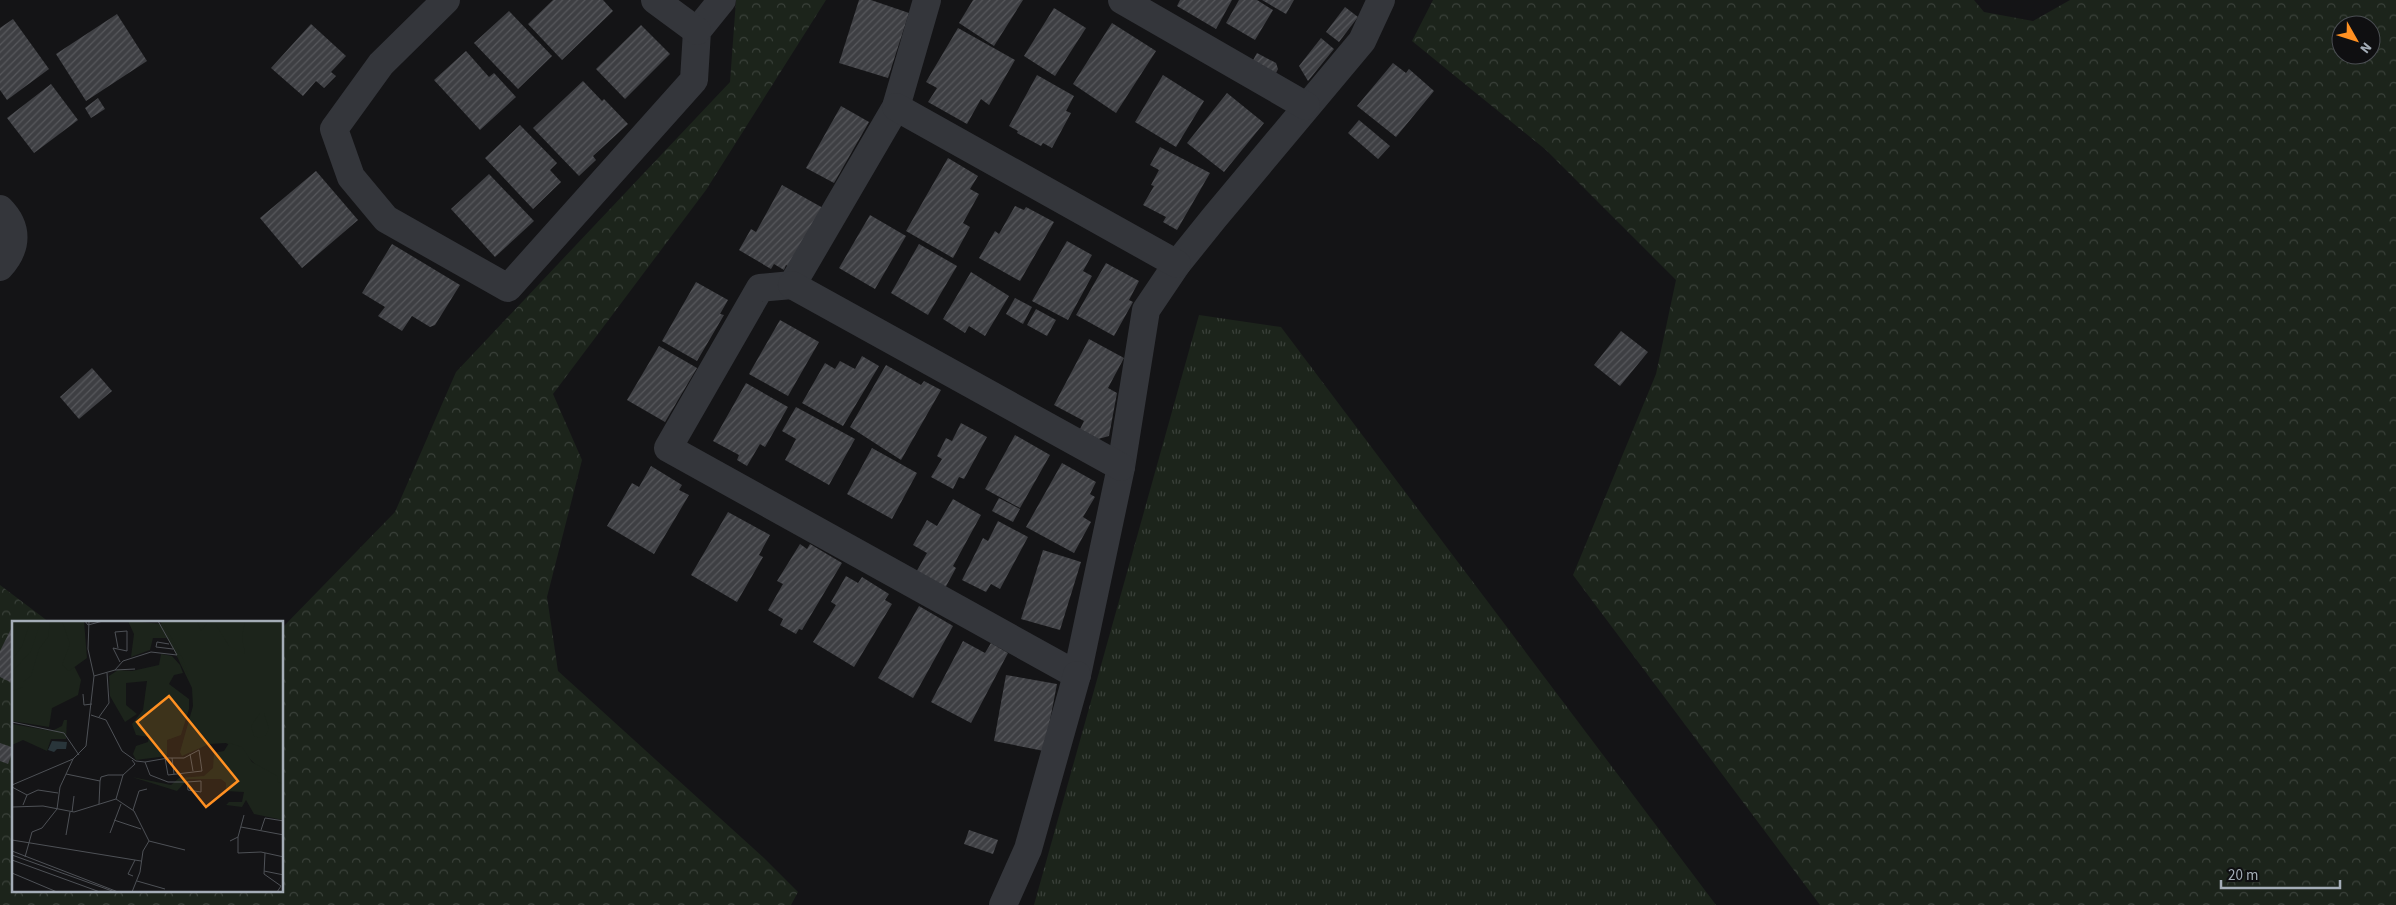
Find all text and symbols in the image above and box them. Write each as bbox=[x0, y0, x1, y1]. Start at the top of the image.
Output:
north arrow bbox=[2331, 15, 2381, 65]
text: N bbox=[2355, 38, 2376, 57]
inset map bbox=[12, 621, 284, 892]
scale bar bbox=[2221, 858, 2340, 890]
text: 20 m bbox=[2228, 865, 2258, 886]

